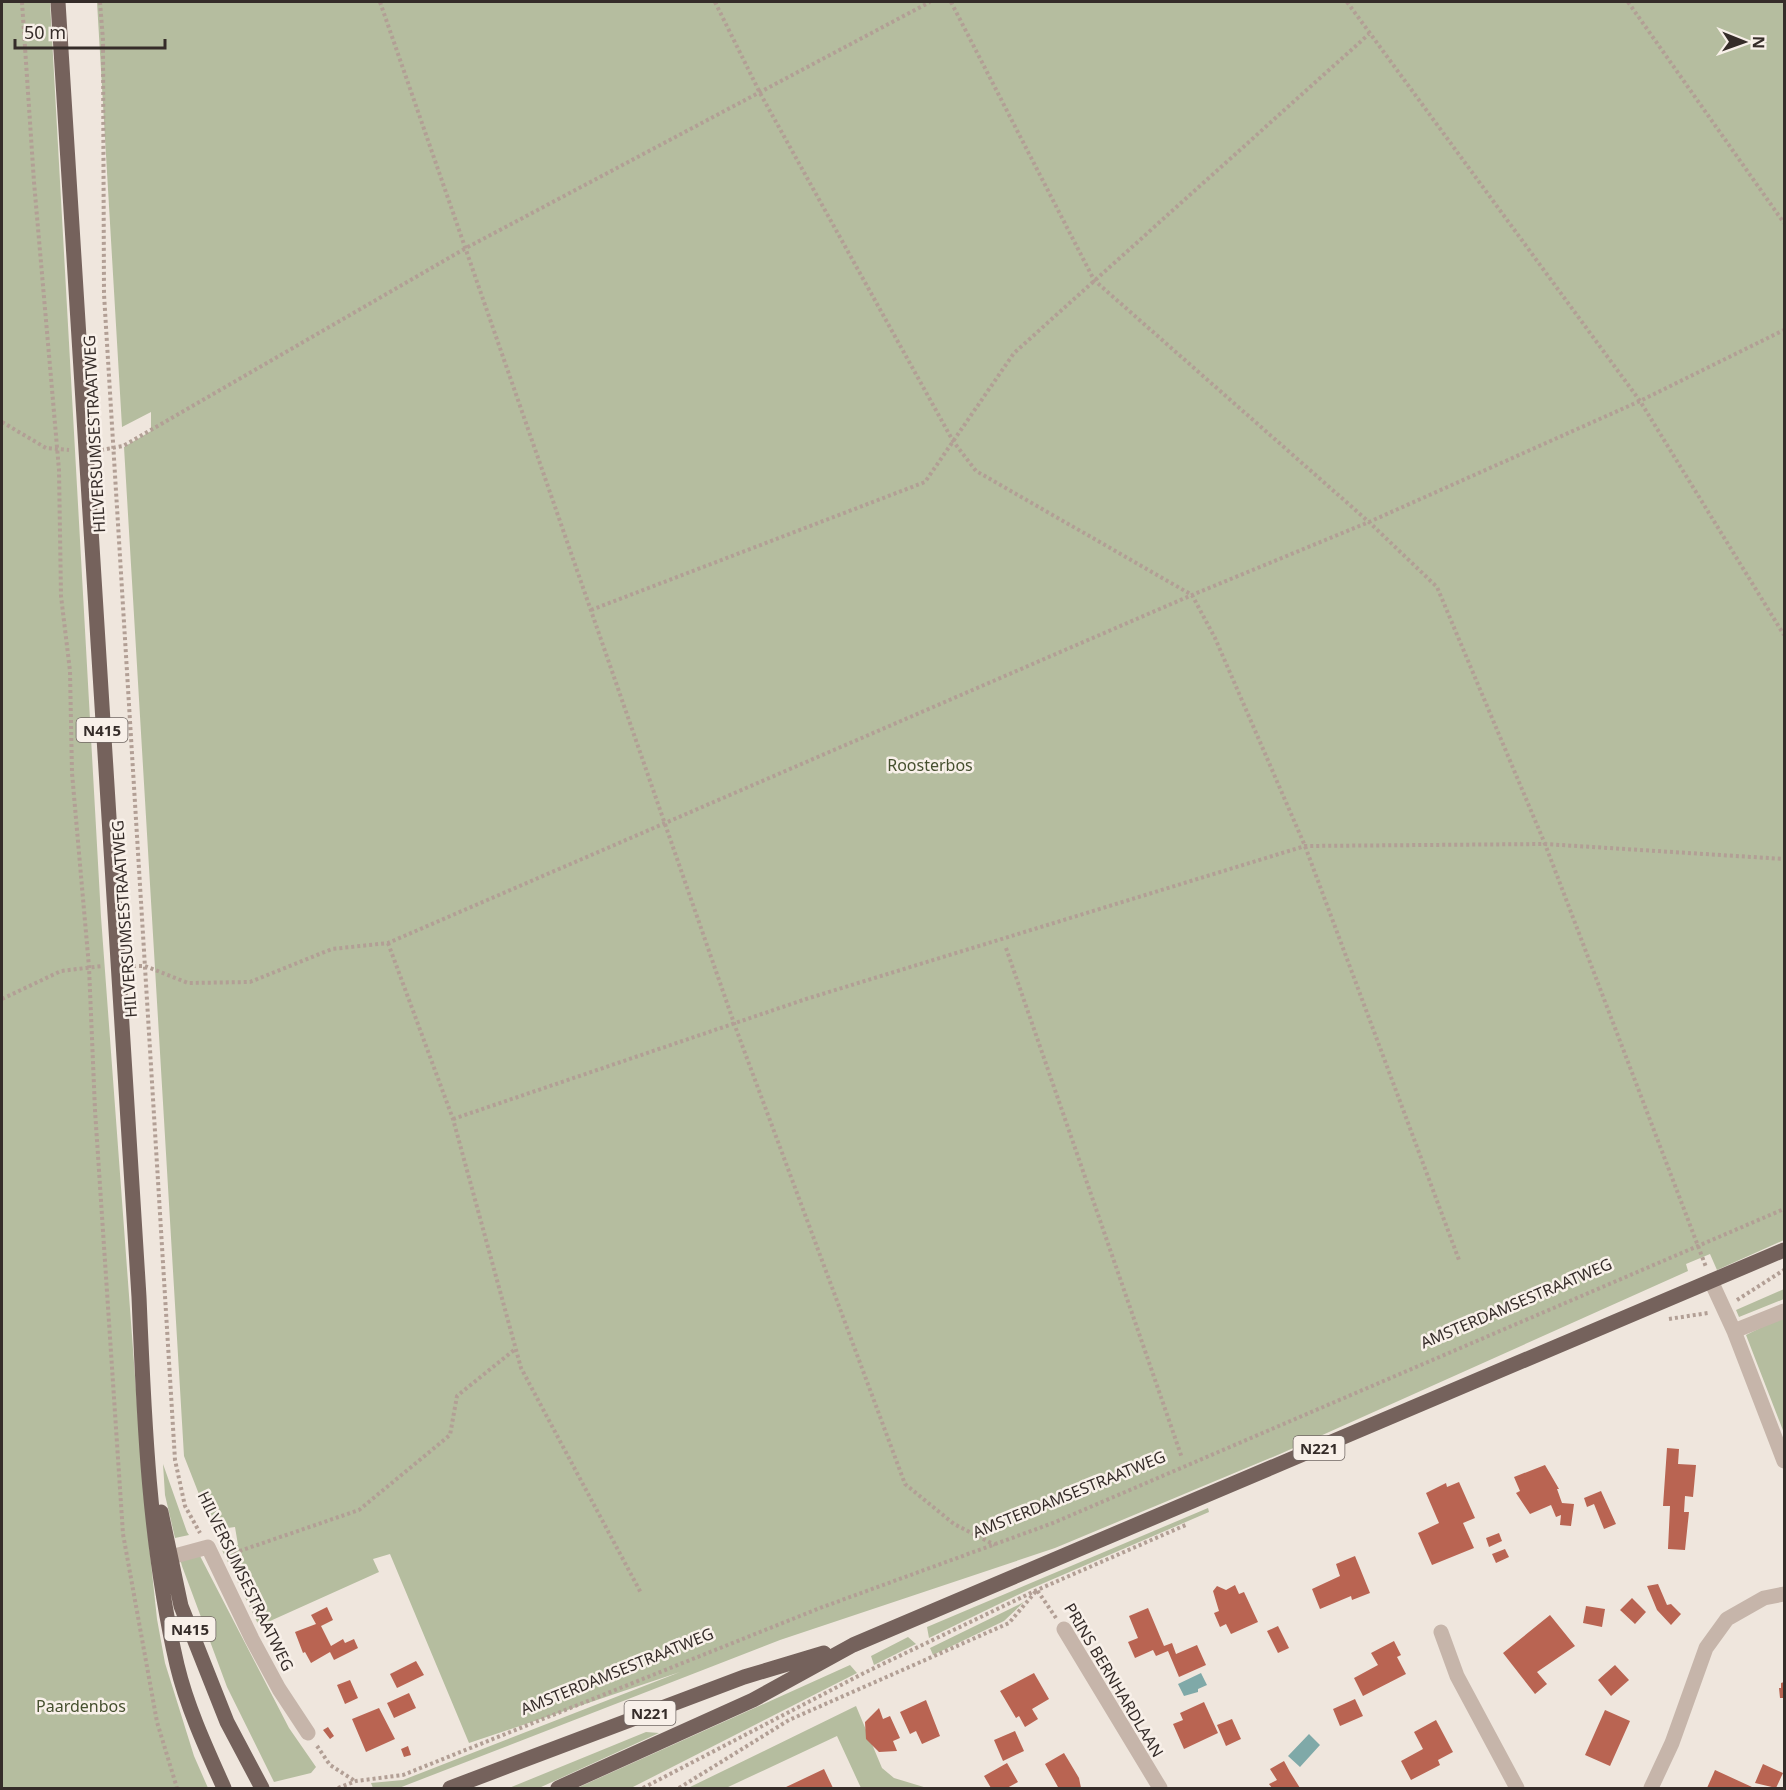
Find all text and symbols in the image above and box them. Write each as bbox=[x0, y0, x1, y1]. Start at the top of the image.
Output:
scale bar bbox=[15, 12, 165, 50]
north arrow bbox=[1714, 12, 1774, 72]
text: 50 m bbox=[24, 20, 66, 44]
text: N bbox=[1748, 36, 1770, 49]
street label: HILVERSUMSESTRAATWEG bbox=[78, 335, 110, 533]
road number: N415 bbox=[76, 718, 128, 742]
park label: Roosterbos bbox=[887, 754, 973, 776]
street label: HILVERSUMSESTRAATWEG bbox=[106, 820, 142, 1018]
street label: AMSTERDAMSESTRAATWEG bbox=[1417, 1253, 1615, 1353]
road number: N221 bbox=[1294, 1436, 1344, 1460]
street label: AMSTERDAMSESTRAATWEG bbox=[969, 1445, 1169, 1543]
street label: HILVERSUMSESTRAATWEG bbox=[193, 1487, 299, 1675]
street label: PRINS BERNHARDLAAN bbox=[1059, 1599, 1169, 1761]
road number: N415 bbox=[164, 1617, 216, 1641]
street label: AMSTERDAMSESTRAATWEG bbox=[517, 1622, 717, 1720]
park label: Paardenbos bbox=[36, 1695, 126, 1717]
road number: N221 bbox=[624, 1701, 676, 1725]

